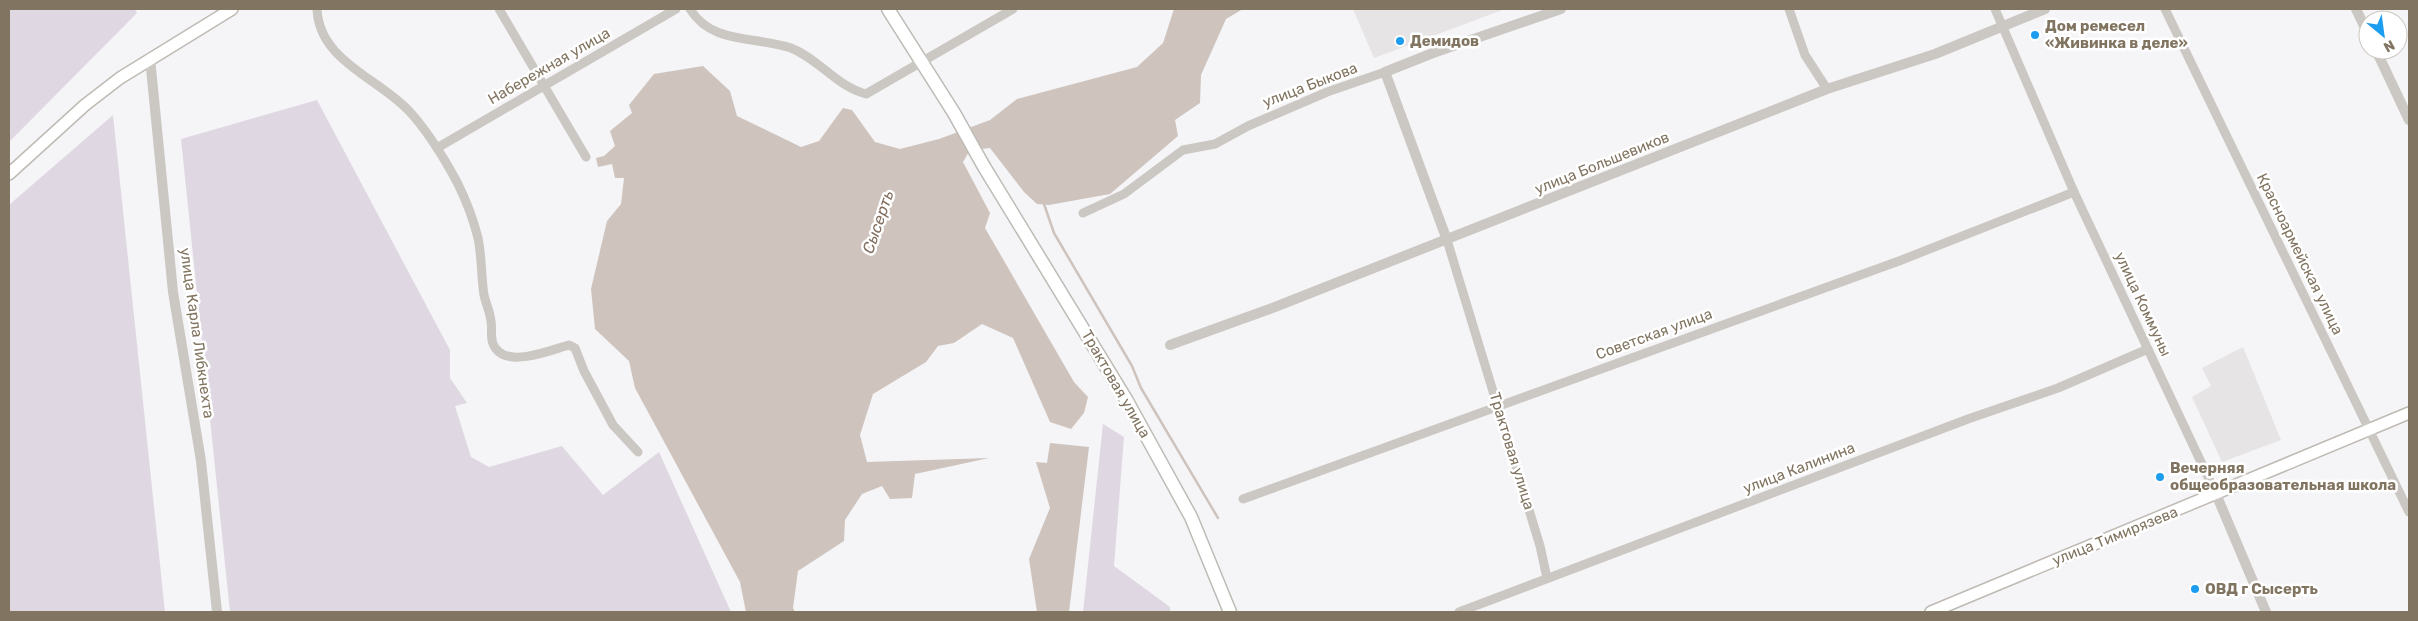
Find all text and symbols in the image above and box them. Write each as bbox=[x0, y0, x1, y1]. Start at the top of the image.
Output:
north arrow bbox=[2358, 10, 2408, 60]
place label: Дом ремесел «Живинка в деле» bbox=[2045, 17, 2188, 52]
street label: Набережная улица bbox=[485, 24, 613, 108]
marker: Дом ремесел «Живинка в деле» bbox=[2029, 29, 2041, 41]
place label: Демидов bbox=[1410, 32, 1479, 50]
marker: Демидов bbox=[1394, 35, 1406, 47]
text: N bbox=[2381, 36, 2398, 56]
street label: улица Быкова bbox=[1260, 59, 1360, 111]
street label: улица Большевиков bbox=[1532, 128, 1672, 198]
street label: Красноармейская улица bbox=[2253, 170, 2347, 338]
water label: Сысерть bbox=[858, 188, 898, 256]
street label: улица Карла Либкнехта bbox=[176, 246, 218, 420]
street label: улица Коммуны bbox=[2111, 249, 2175, 359]
street label: Советская улица bbox=[1593, 305, 1715, 363]
street label: Трактовая улица bbox=[1078, 327, 1154, 441]
street label: Трактовая улица bbox=[1486, 390, 1538, 512]
street label: улица Калинина bbox=[1741, 438, 1857, 498]
place label: Вечерняя общеобразовательная школа bbox=[2170, 459, 2396, 494]
marker: Вечерняя общеобразовательная школа bbox=[2154, 471, 2166, 483]
street label: улица Тимирязева bbox=[2050, 503, 2180, 569]
place label: ОВД г Сысерть bbox=[2205, 580, 2319, 598]
marker: ОВД г Сысерть bbox=[2189, 583, 2201, 595]

